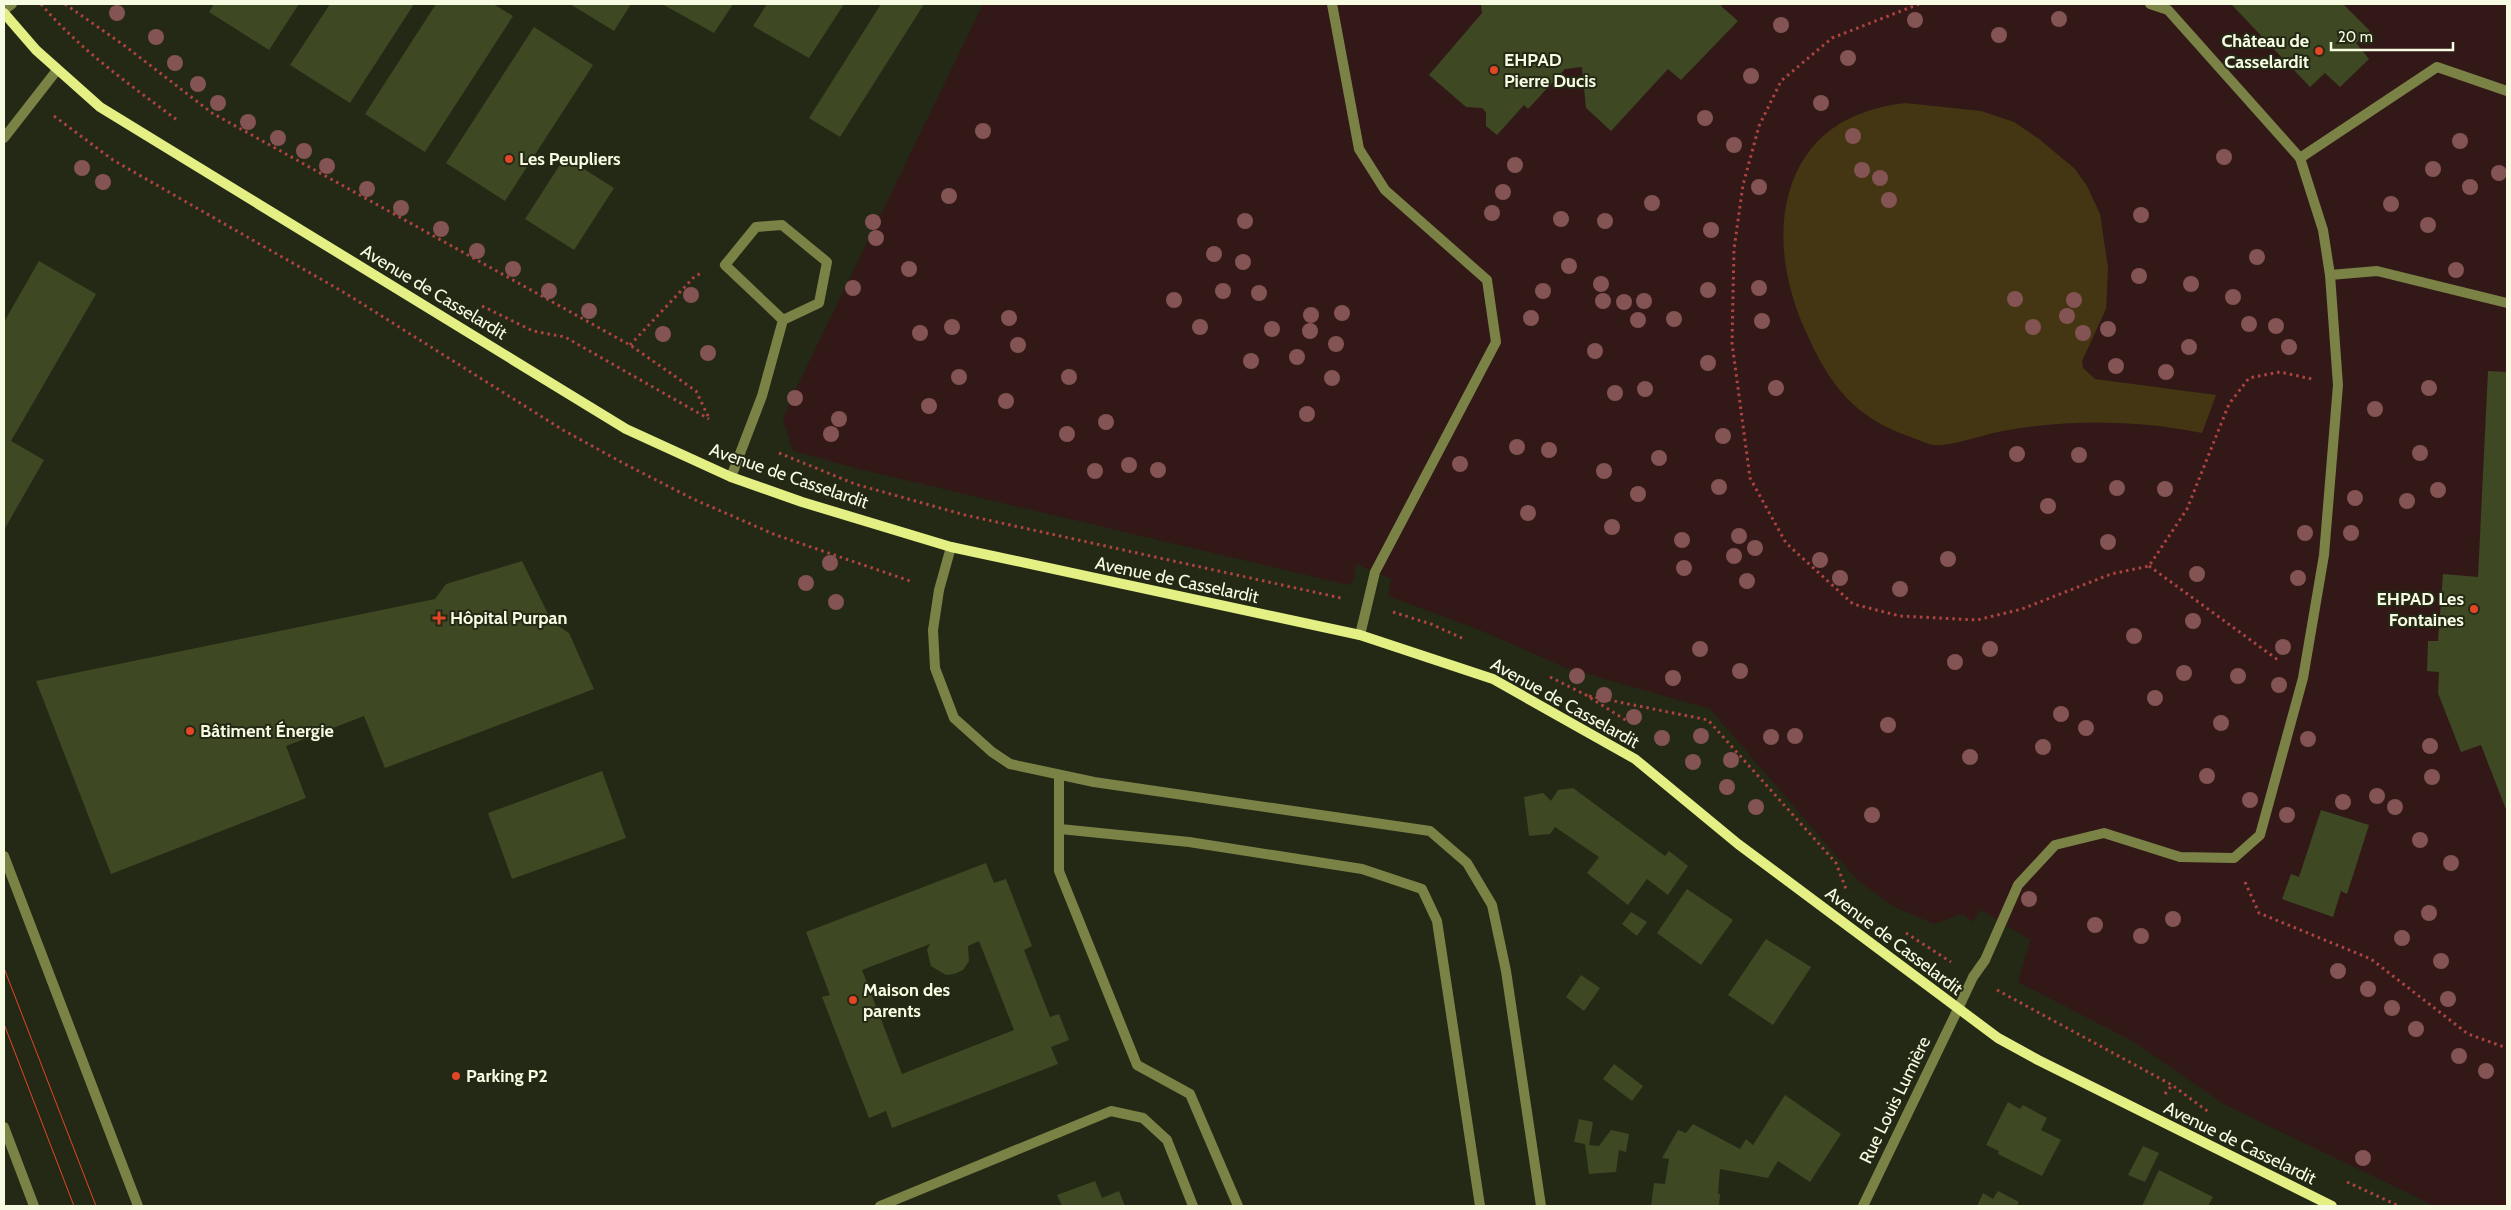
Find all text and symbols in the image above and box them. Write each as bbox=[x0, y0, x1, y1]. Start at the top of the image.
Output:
scale bar bbox=[2331, 20, 2454, 52]
text: 20 m bbox=[2338, 28, 2373, 46]
place label: Château de Casselardit bbox=[2221, 30, 2309, 73]
marker: Château de Casselardit bbox=[2313, 45, 2325, 57]
place label: EHPAD Pierre Ducis bbox=[1504, 49, 1597, 92]
marker: EHPAD Pierre Ducis bbox=[1488, 64, 1500, 76]
place label: Les Peupliers bbox=[519, 148, 621, 170]
marker: Les Peupliers bbox=[503, 153, 515, 165]
street label: Avenue de Casselardit bbox=[357, 240, 511, 344]
street label: Avenue de Casselardit bbox=[707, 439, 871, 513]
street label: Avenue de Casselardit bbox=[1093, 552, 1261, 608]
place label: EHPAD Les Fontaines bbox=[2377, 588, 2464, 631]
marker: EHPAD Les Fontaines bbox=[2468, 603, 2480, 615]
place label: Hôpital Purpan bbox=[450, 607, 567, 629]
marker: Hôpital Purpan bbox=[432, 611, 446, 625]
street label: Avenue de Casselardit bbox=[1487, 653, 1643, 753]
place label: Bâtiment Énergie bbox=[200, 720, 334, 742]
marker: Bâtiment Énergie bbox=[184, 725, 196, 737]
street label: Avenue de Casselardit bbox=[1821, 882, 1967, 1000]
place label: Maison des parents bbox=[863, 979, 951, 1022]
marker: Maison des parents bbox=[847, 994, 859, 1006]
street label: Rue Louis Lumière bbox=[1855, 1033, 1935, 1167]
place label: Parking P2 bbox=[466, 1065, 548, 1087]
marker: Parking P2 bbox=[450, 1070, 462, 1082]
street label: Avenue de Casselardit bbox=[2160, 1097, 2320, 1189]

